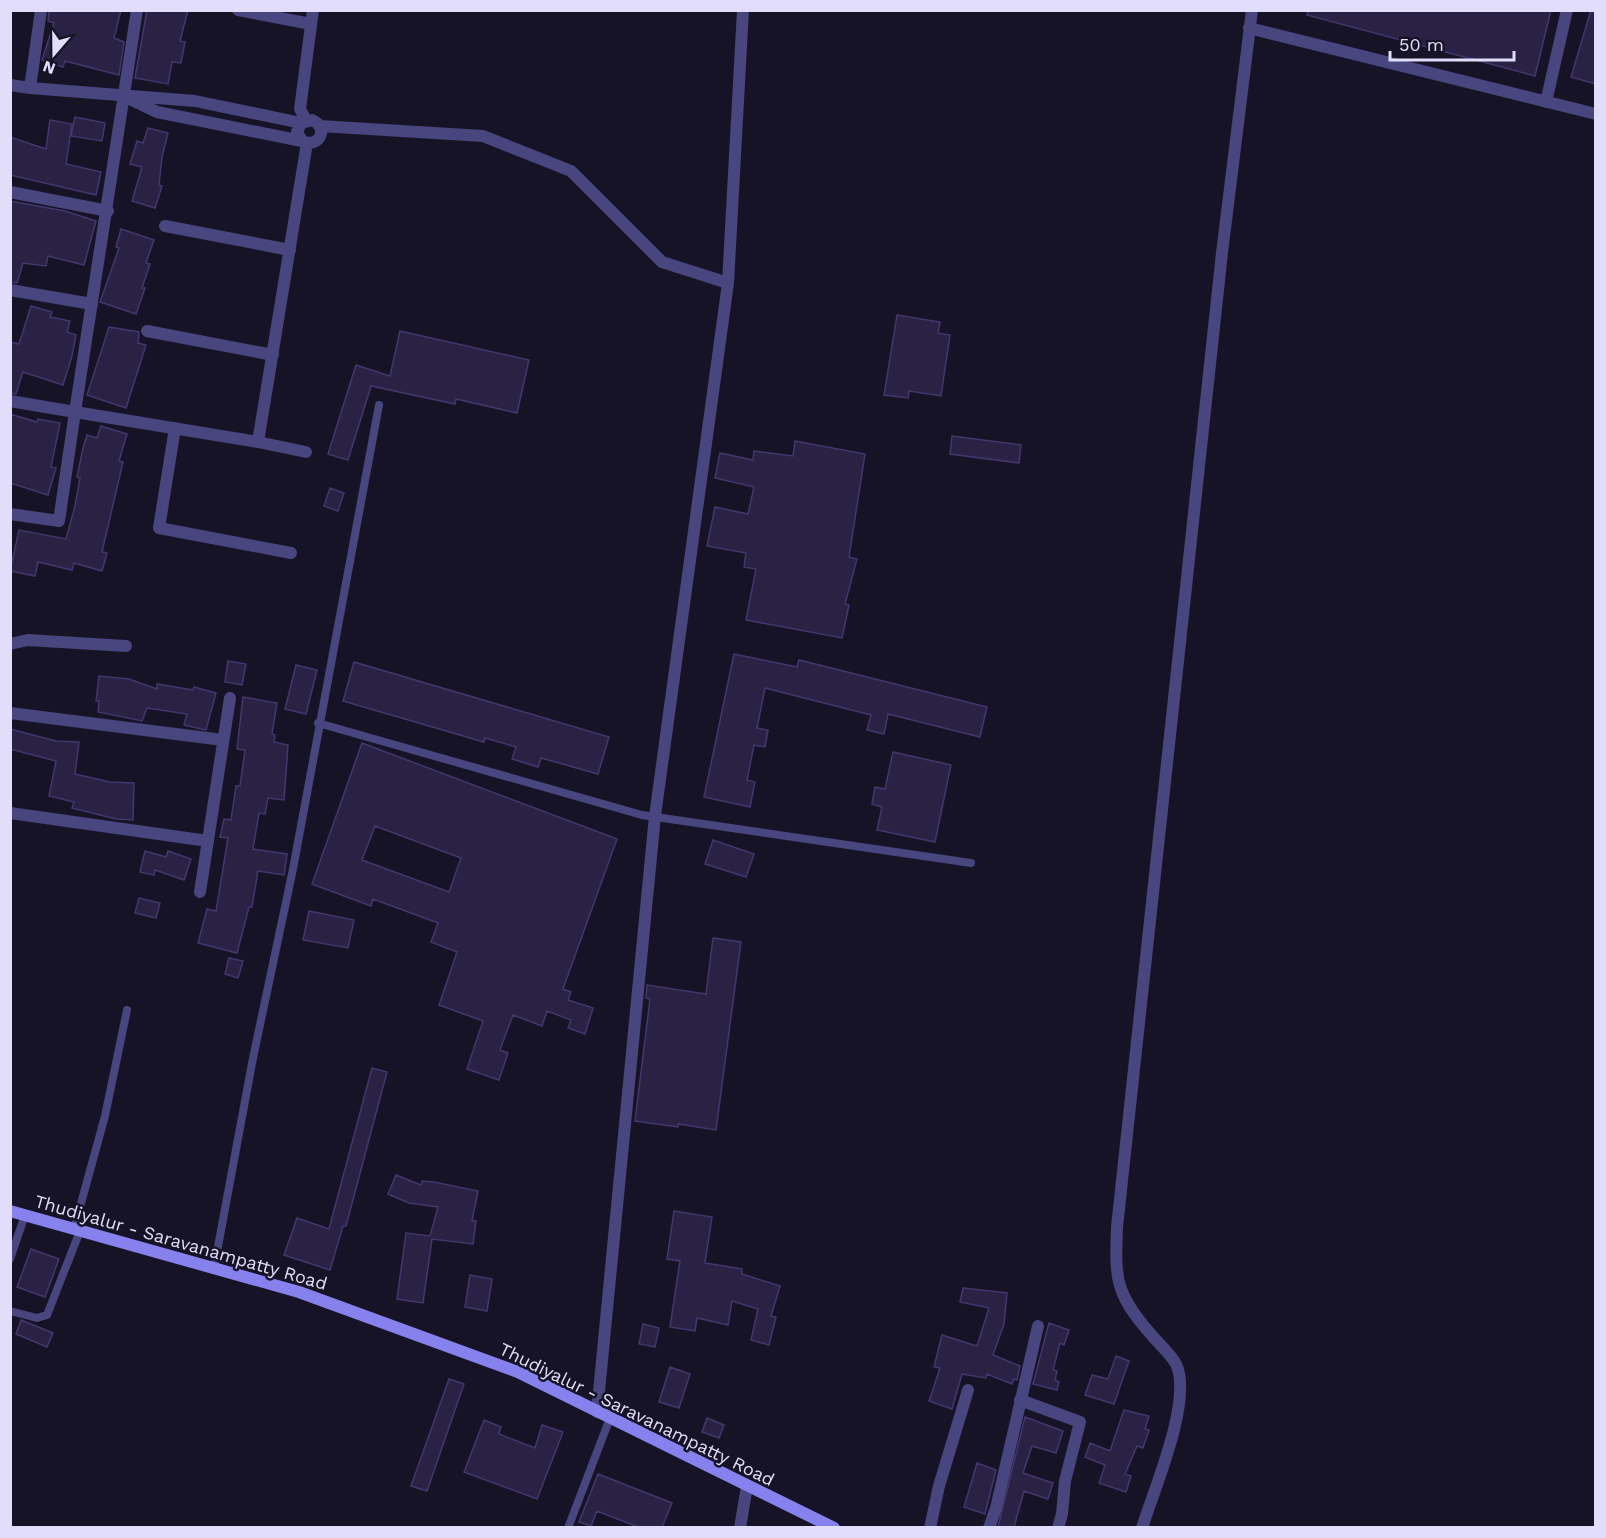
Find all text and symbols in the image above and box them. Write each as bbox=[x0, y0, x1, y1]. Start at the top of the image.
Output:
north arrow bbox=[24, 24, 84, 84]
scale bar bbox=[1390, 24, 1514, 62]
text: 50 m bbox=[1399, 34, 1444, 55]
text: N bbox=[40, 57, 58, 79]
street label: Thudiyalur - Saravanampatty Road bbox=[32, 1190, 330, 1294]
street label: Thudiyalur - Saravanampatty Road bbox=[496, 1338, 778, 1490]

